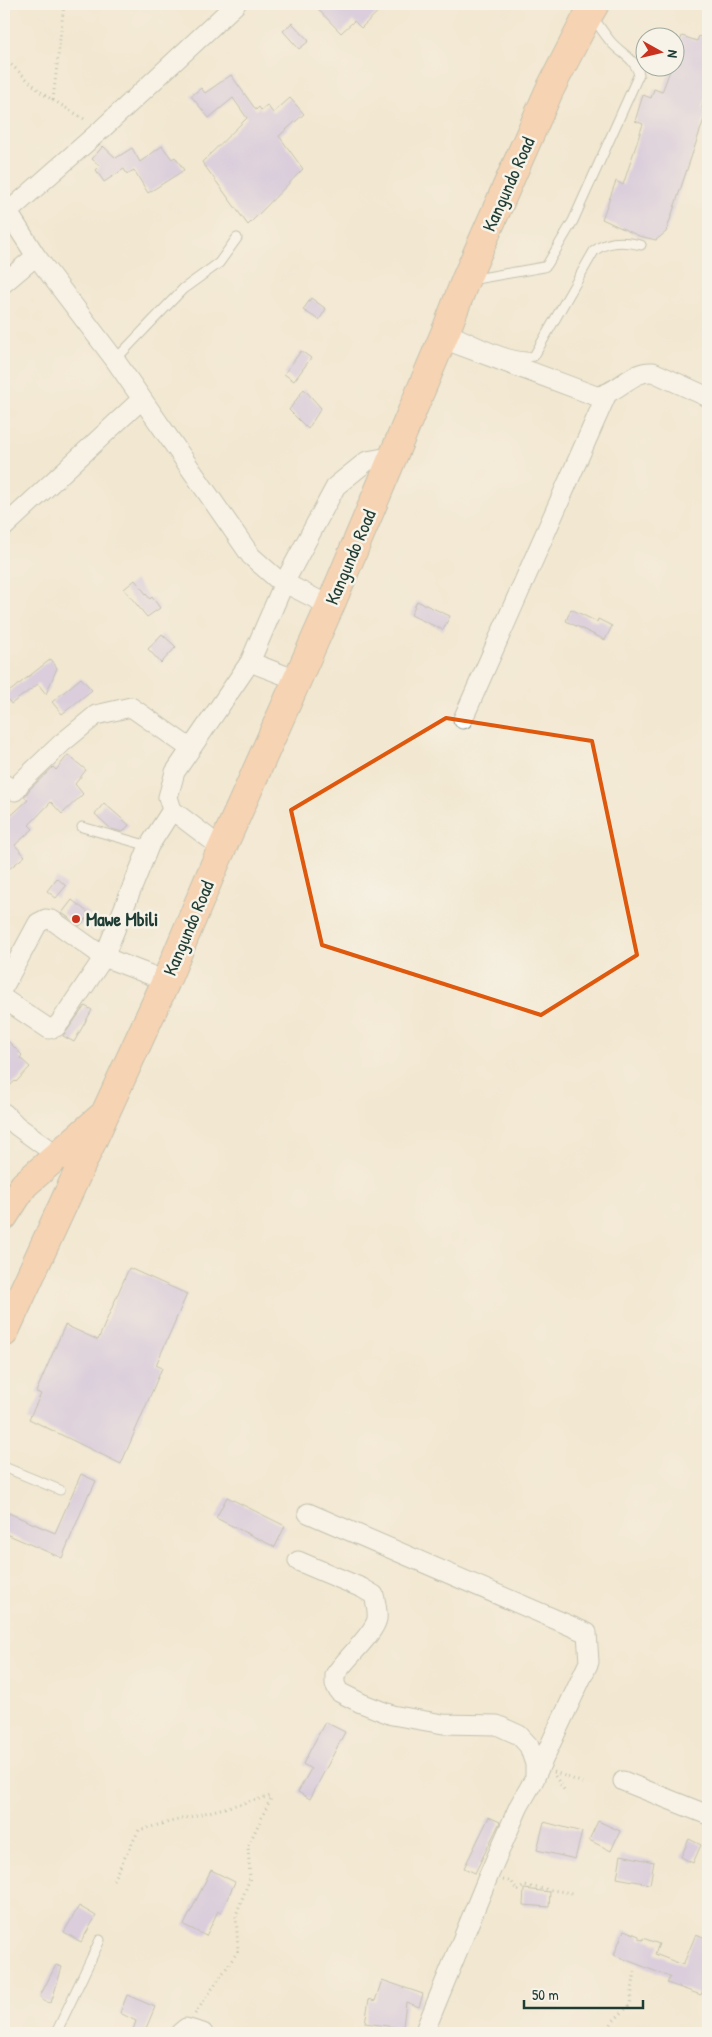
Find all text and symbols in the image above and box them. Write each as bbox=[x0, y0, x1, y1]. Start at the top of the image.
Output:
north arrow bbox=[634, 28, 684, 78]
text: N bbox=[663, 49, 683, 59]
street label: Kangundo Road bbox=[476, 132, 541, 236]
street label: Kangundo Road bbox=[318, 505, 382, 609]
street label: Kangundo Road bbox=[156, 876, 220, 980]
place label: Mawe Mbili bbox=[86, 906, 158, 932]
marker: Mawe Mbili bbox=[70, 913, 82, 925]
scale bar bbox=[524, 1977, 643, 2009]
text: 50 m bbox=[532, 1984, 559, 2005]

